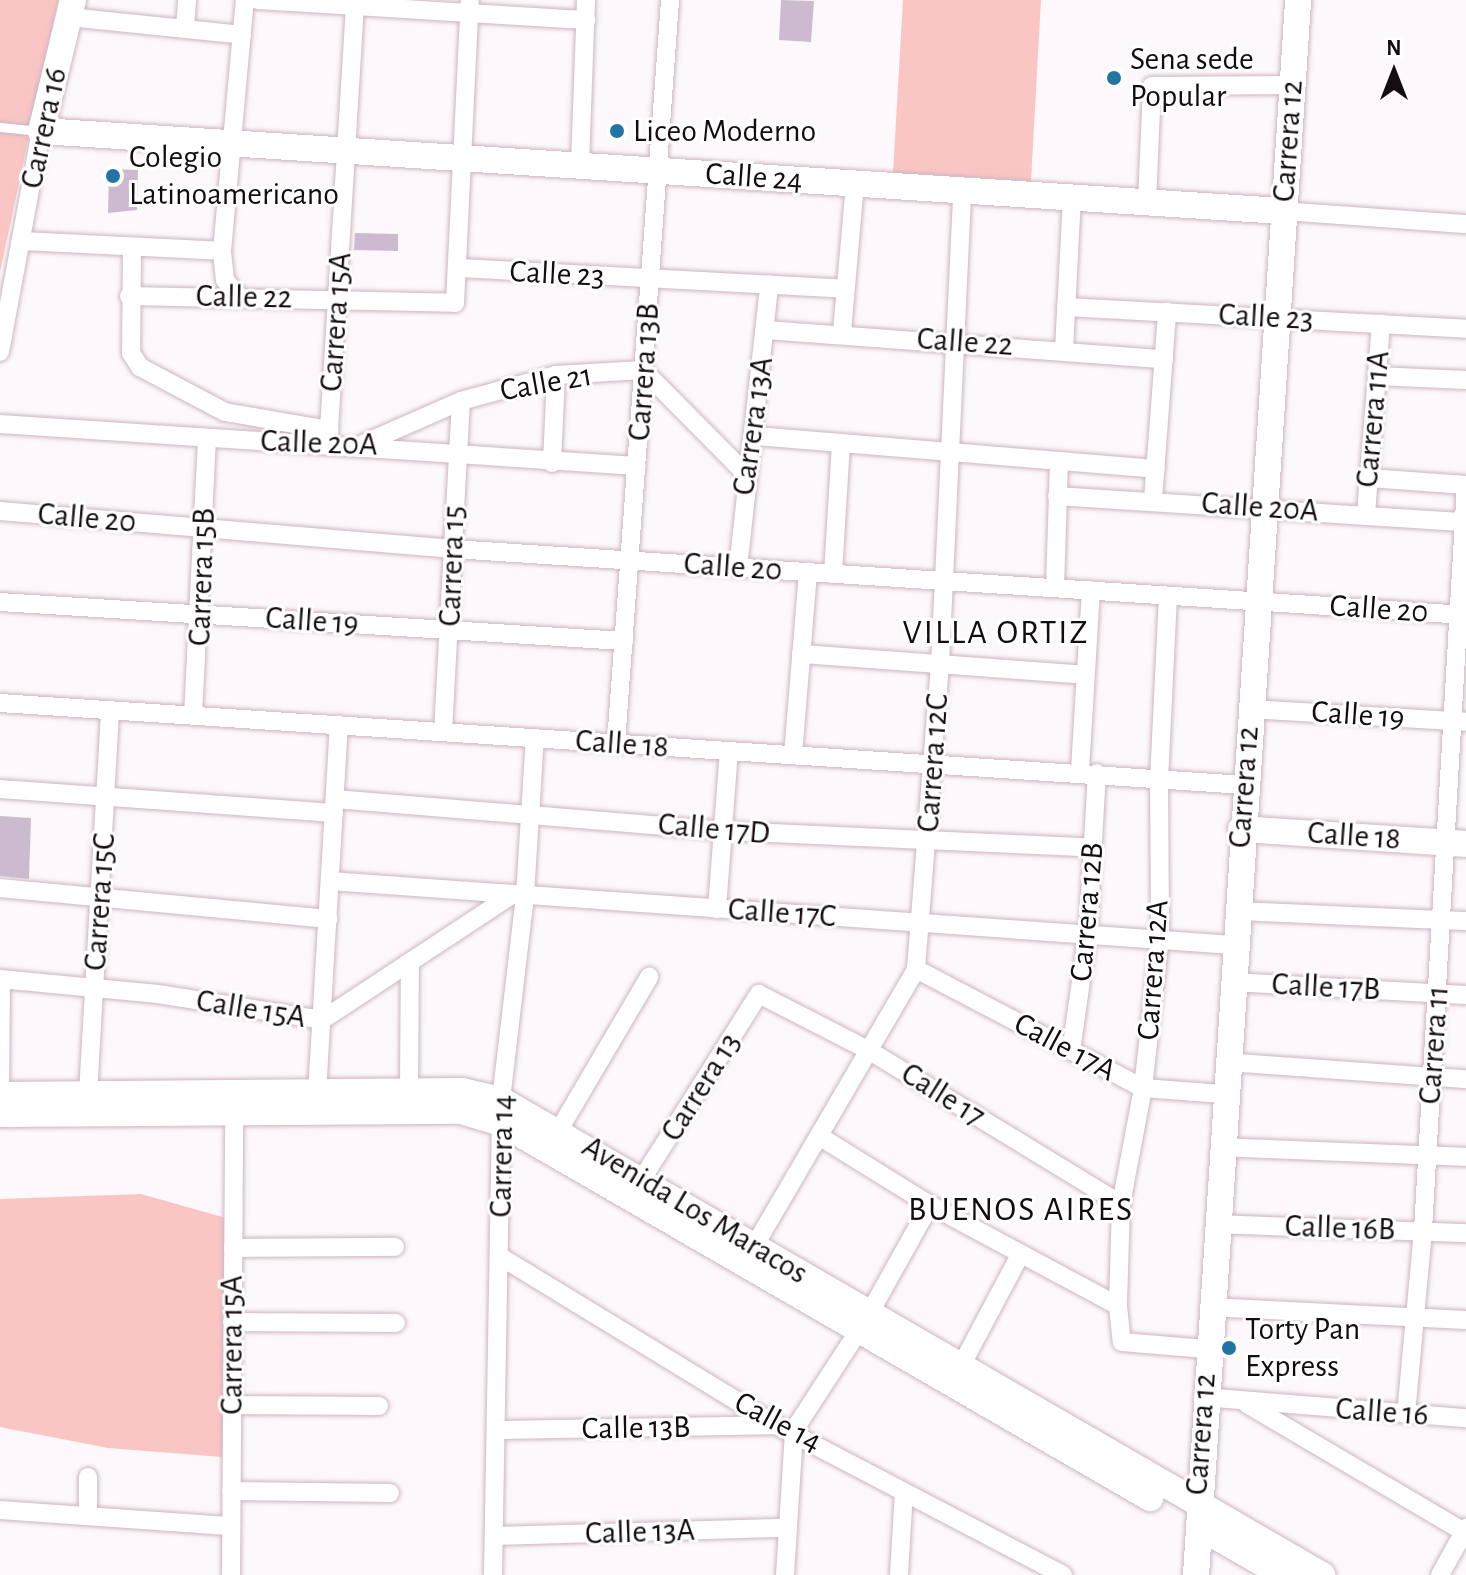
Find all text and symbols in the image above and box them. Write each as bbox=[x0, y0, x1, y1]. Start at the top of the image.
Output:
north arrow bbox=[1354, 32, 1434, 112]
text: N bbox=[1386, 37, 1402, 59]
place label: Sena sede Popular bbox=[1130, 41, 1254, 116]
street label: Carrera 16 bbox=[12, 64, 76, 192]
marker: Sena sede Popular bbox=[1105, 69, 1123, 87]
street label: Carrera 12 bbox=[1265, 79, 1311, 203]
place label: Liceo Moderno bbox=[633, 112, 816, 150]
marker: Liceo Moderno bbox=[608, 122, 626, 140]
place label: Colegio Latinoamericano bbox=[129, 139, 339, 214]
street label: Calle 24 bbox=[704, 154, 804, 200]
marker: Colegio Latinoamericano bbox=[104, 167, 122, 185]
street label: Carrera 15A bbox=[312, 251, 360, 393]
street label: Calle 23 bbox=[509, 252, 605, 296]
street label: Calle 22 bbox=[195, 277, 293, 317]
street label: Calle 23 bbox=[1218, 295, 1314, 339]
street label: Carrera 13B bbox=[620, 302, 668, 442]
street label: Calle 22 bbox=[916, 319, 1014, 365]
street label: Carrera 11A bbox=[1348, 349, 1398, 489]
street label: Carrera 13A bbox=[724, 354, 782, 498]
street label: Calle 21 bbox=[497, 356, 595, 410]
street label: Calle 20A bbox=[260, 422, 378, 464]
street label: Calle 20A bbox=[1200, 484, 1320, 530]
street label: Calle 20 bbox=[36, 495, 138, 541]
street label: Carrera 15 bbox=[431, 505, 473, 627]
street label: Carrera 15B bbox=[180, 507, 224, 647]
street label: Calle 20 bbox=[682, 544, 784, 590]
street label: Calle 20 bbox=[1328, 586, 1430, 632]
street label: Calle 19 bbox=[264, 599, 360, 643]
district label: VILLA ORTIZ bbox=[903, 614, 1089, 654]
street label: Carrera 12C bbox=[909, 692, 957, 834]
street label: Calle 19 bbox=[1310, 693, 1406, 737]
street label: Calle 18 bbox=[574, 722, 670, 766]
street label: Carrera 12 bbox=[1221, 725, 1267, 849]
street label: Calle 17D bbox=[656, 805, 772, 853]
street label: Calle 18 bbox=[1306, 814, 1402, 858]
street label: Carrera 15C bbox=[76, 832, 124, 972]
street label: Carrera 12B bbox=[1062, 841, 1112, 983]
street label: Calle 17C bbox=[727, 890, 837, 936]
street label: Carrera 12A bbox=[1129, 899, 1177, 1041]
street label: Calle 17B bbox=[1271, 965, 1381, 1009]
street label: Calle 15A bbox=[194, 981, 308, 1037]
street label: Carrera 11 bbox=[1411, 985, 1457, 1105]
street label: Calle 17A bbox=[1007, 1004, 1123, 1090]
street label: Carrera 13 bbox=[653, 1026, 749, 1148]
street label: Calle 17 bbox=[894, 1054, 992, 1136]
street label: Carrera 14 bbox=[482, 1094, 522, 1218]
street label: Avenida Los Maracos bbox=[575, 1128, 815, 1292]
district label: BUENOS AIRES bbox=[908, 1191, 1134, 1231]
street label: Calle 16B bbox=[1284, 1207, 1396, 1249]
street label: Carrera 15A bbox=[213, 1275, 251, 1415]
place label: Torty Pan Express bbox=[1245, 1311, 1360, 1386]
marker: Torty Pan Express bbox=[1220, 1339, 1238, 1357]
street label: Carrera 12 bbox=[1178, 1372, 1224, 1496]
street label: Calle 14 bbox=[728, 1383, 828, 1461]
street label: Calle 16 bbox=[1334, 1390, 1430, 1434]
street label: Calle 13B bbox=[581, 1408, 691, 1448]
street label: Calle 13A bbox=[584, 1511, 696, 1553]

